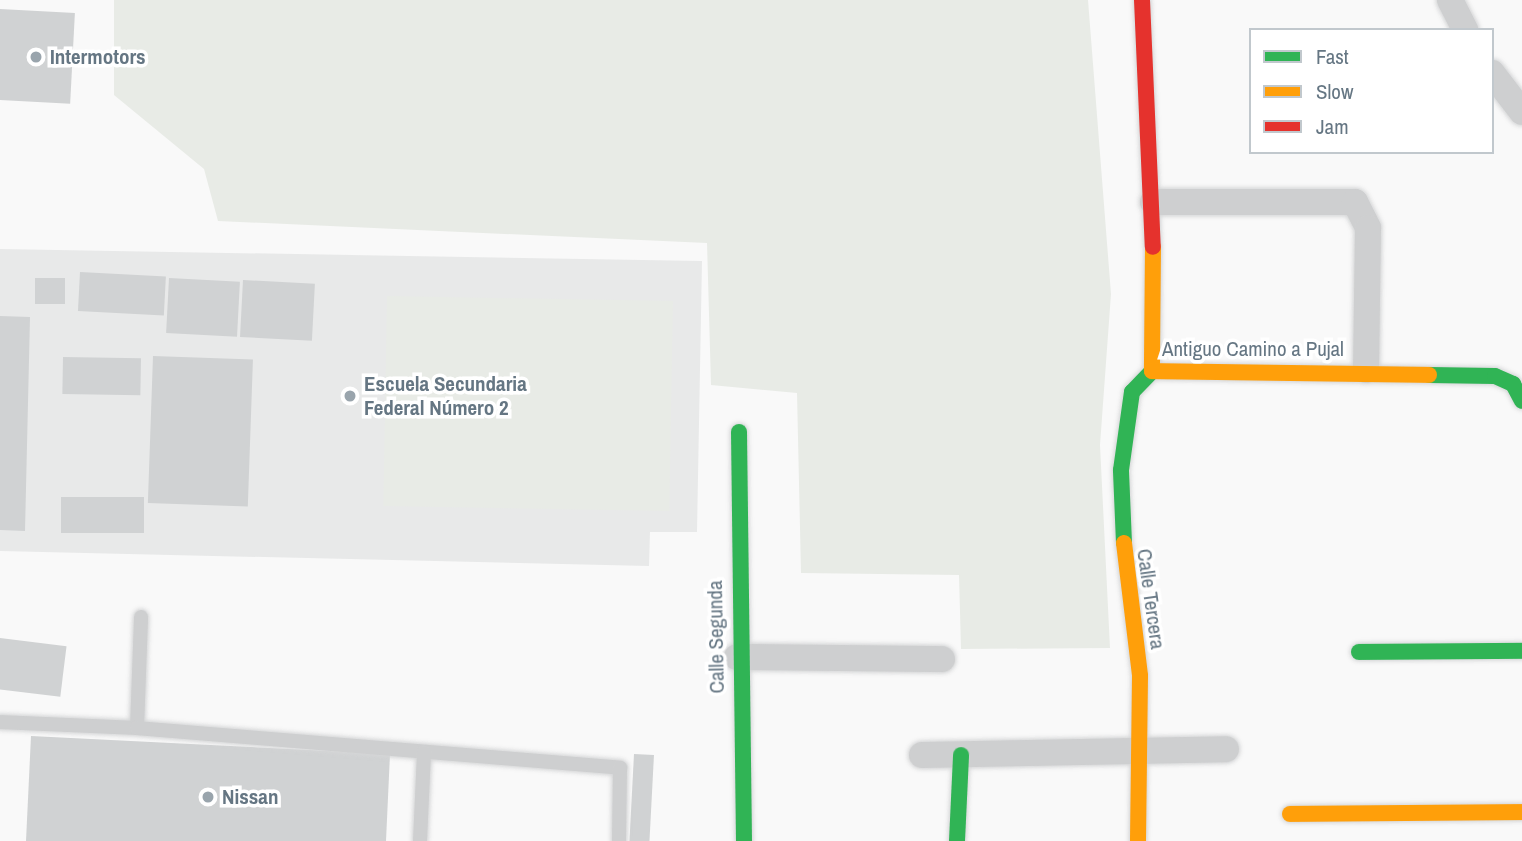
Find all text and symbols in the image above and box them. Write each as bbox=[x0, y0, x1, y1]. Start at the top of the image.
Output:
legend bbox=[1249, 28, 1494, 154]
text: Fast bbox=[1316, 42, 1349, 71]
place label: Intermotors bbox=[50, 44, 146, 70]
marker: Intermotors bbox=[28, 49, 44, 65]
text: Slow bbox=[1316, 77, 1353, 106]
text: Jam bbox=[1316, 112, 1349, 141]
street label: Antiguo Camino a Pujal bbox=[1162, 336, 1344, 362]
place label: Escuela Secundaria Federal Número 2 bbox=[364, 371, 527, 421]
marker: Escuela Secundaria Federal Número 2 bbox=[342, 388, 358, 404]
street label: Calle Tercera bbox=[1131, 547, 1171, 651]
street label: Calle Segunda bbox=[702, 580, 730, 694]
place label: Nissan bbox=[222, 784, 278, 810]
marker: Nissan bbox=[200, 789, 216, 805]

